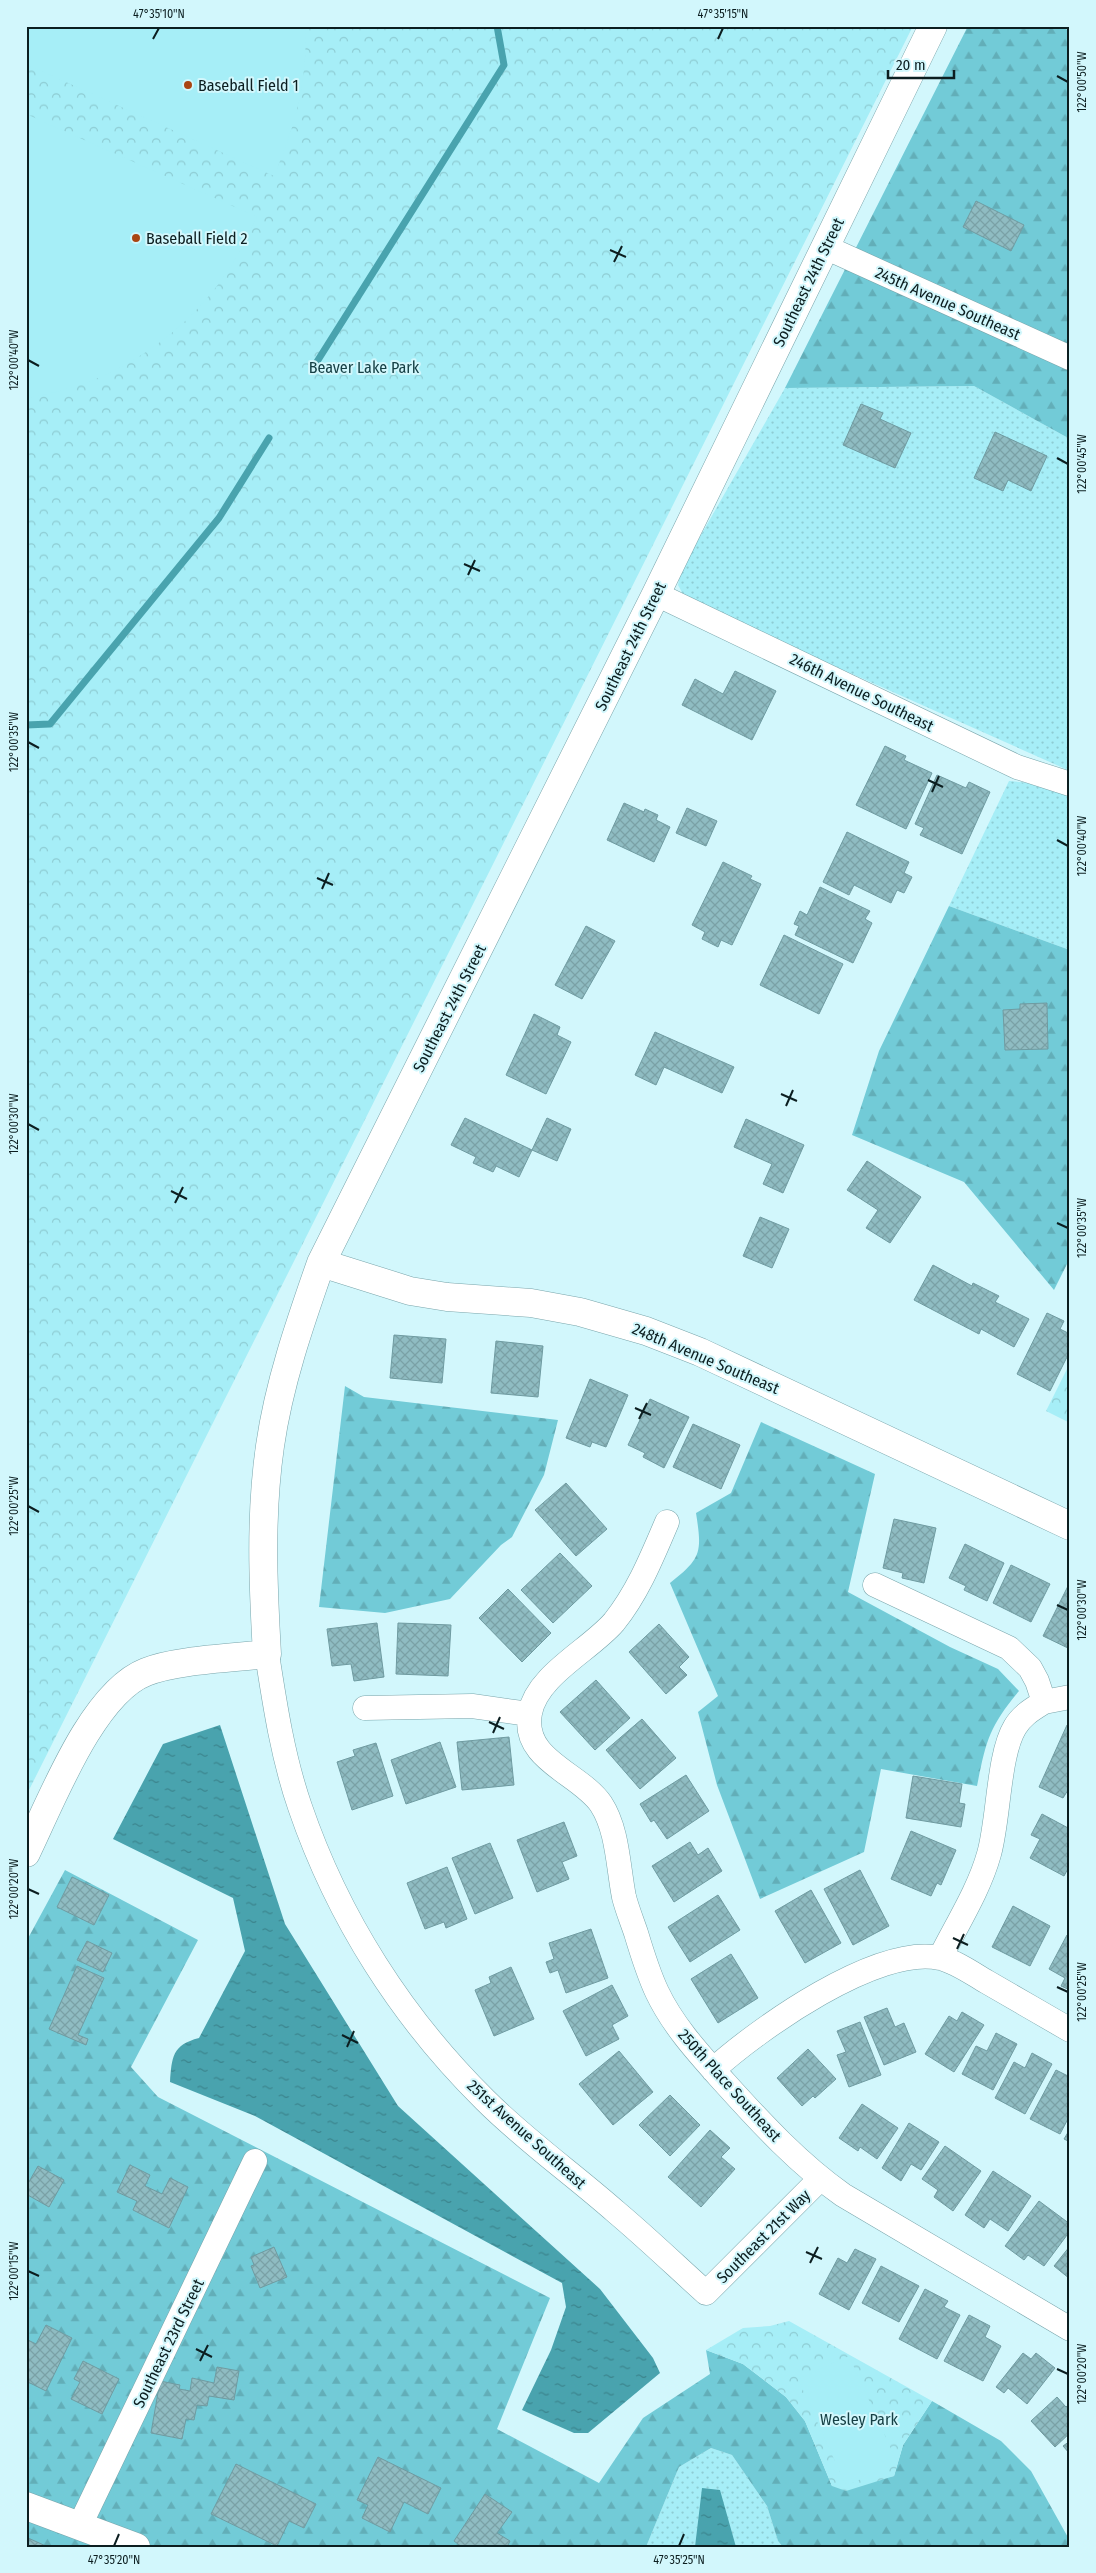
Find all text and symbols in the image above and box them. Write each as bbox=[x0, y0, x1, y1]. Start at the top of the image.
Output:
text: 47°35'10"N bbox=[133, 7, 185, 21]
text: 47°35'15"N bbox=[698, 7, 748, 21]
scale bar bbox=[888, 48, 955, 80]
text: 122°00'50"W bbox=[1075, 52, 1089, 112]
text: 20 m bbox=[896, 56, 926, 74]
place label: Baseball Field 1 bbox=[198, 76, 299, 95]
marker: Baseball Field 1 bbox=[182, 79, 194, 91]
street label: Southeast 24th Street bbox=[769, 214, 848, 350]
place label: Baseball Field 2 bbox=[146, 229, 247, 248]
marker: Baseball Field 2 bbox=[130, 232, 142, 244]
street label: 245th Avenue Southeast bbox=[872, 263, 1024, 344]
text: 122°00'40"W bbox=[7, 330, 21, 390]
park label: Beaver Lake Park bbox=[309, 358, 420, 377]
text: 122°00'45"W bbox=[1075, 434, 1089, 494]
street label: Southeast 24th Street bbox=[591, 578, 670, 714]
street label: 246th Avenue Southeast bbox=[787, 649, 937, 736]
text: 122°00'35"W bbox=[7, 712, 21, 772]
text: 122°00'40"W bbox=[1075, 816, 1089, 876]
street label: Southeast 24th Street bbox=[409, 940, 490, 1075]
text: 122°00'30"W bbox=[7, 1094, 21, 1154]
text: 122°00'35"W bbox=[1075, 1198, 1089, 1258]
street label: 248th Avenue Southeast bbox=[630, 1319, 783, 1398]
text: 122°00'25"W bbox=[7, 1476, 21, 1536]
text: 122°00'30"W bbox=[1075, 1580, 1089, 1640]
text: 122°00'20"W bbox=[7, 1859, 21, 1919]
text: 122°00'25"W bbox=[1075, 1962, 1089, 2022]
street label: 250th Place Southeast bbox=[674, 2025, 786, 2146]
street label: 251st Avenue Southeast bbox=[463, 2076, 591, 2193]
street label: Southeast 21st Way bbox=[713, 2185, 815, 2287]
text: 122°00'15"W bbox=[7, 2241, 21, 2301]
street label: Southeast 23rd Street bbox=[129, 2275, 208, 2411]
text: 122°00'20"W bbox=[1075, 2344, 1089, 2404]
park label: Wesley Park bbox=[820, 2410, 898, 2429]
text: 47°35'20"N bbox=[88, 2553, 140, 2567]
text: 47°35'25"N bbox=[653, 2553, 705, 2567]

